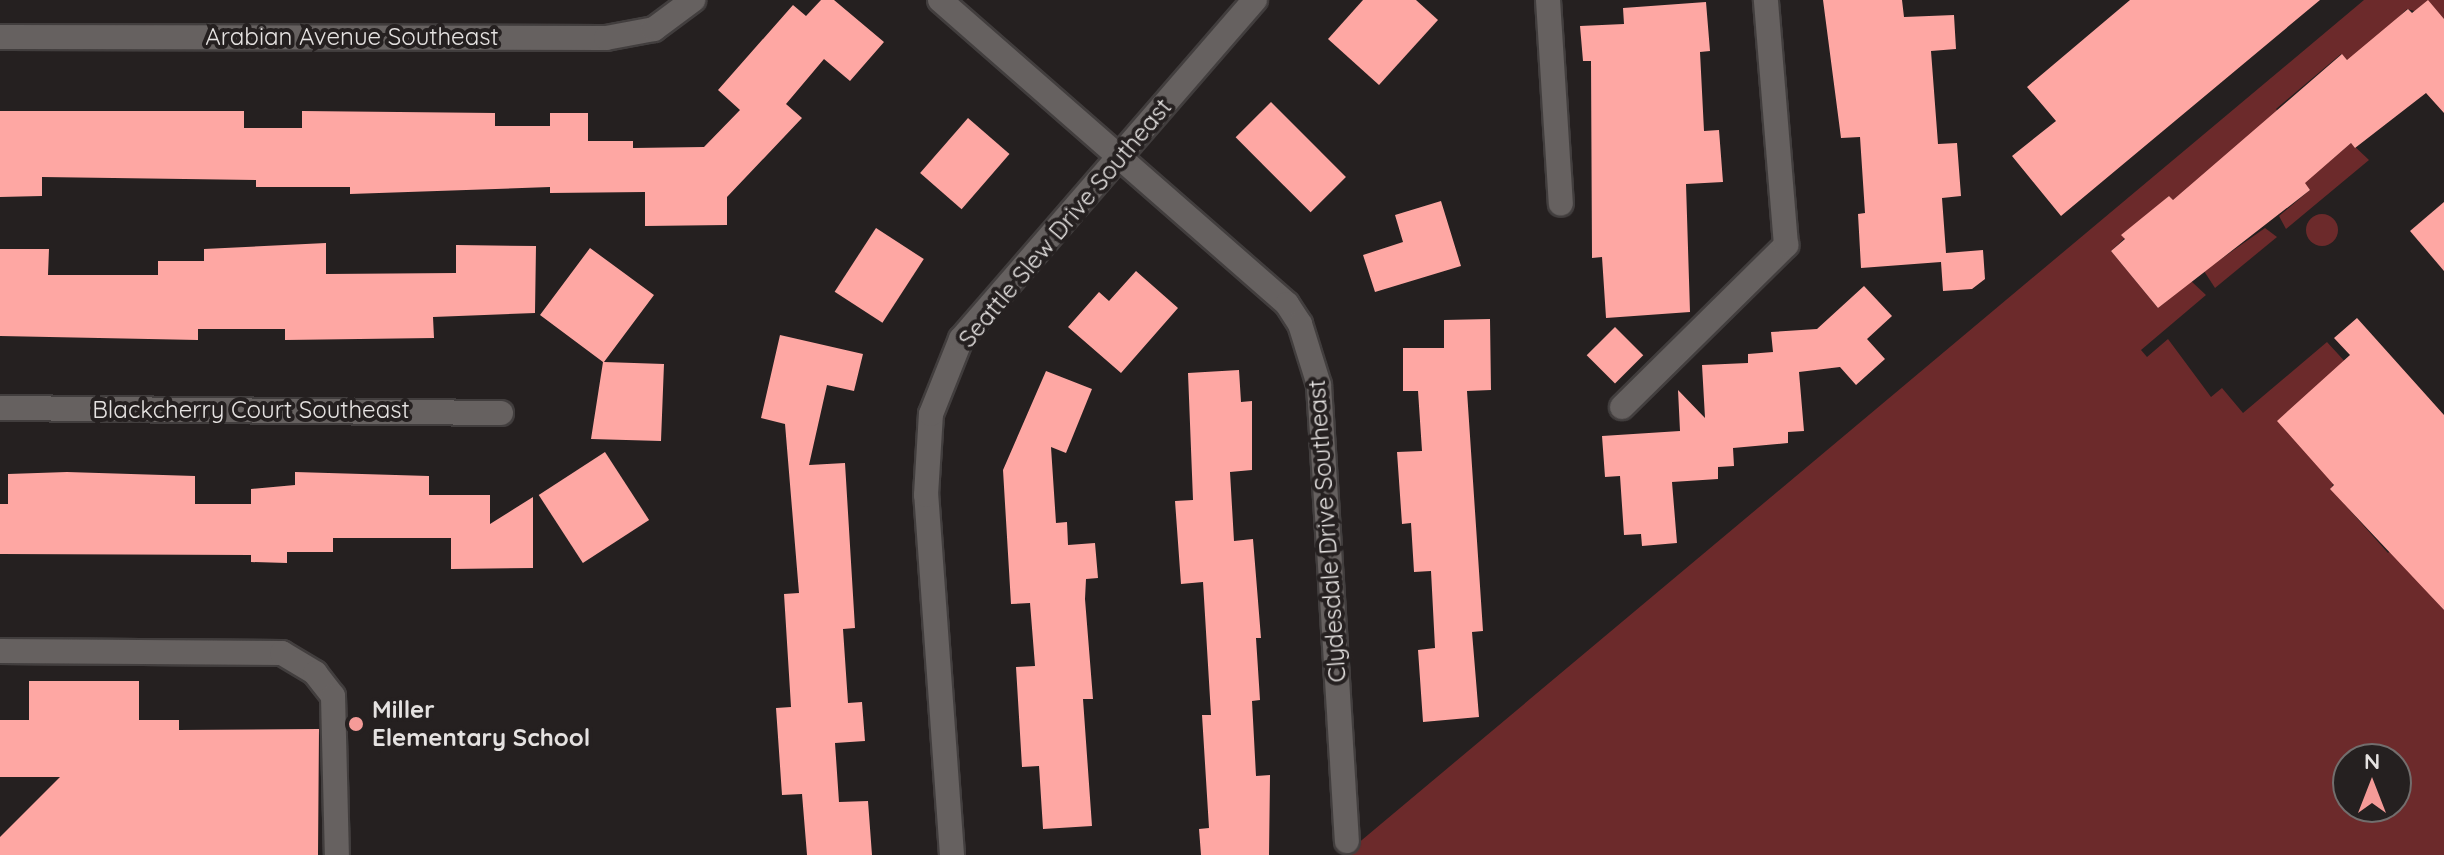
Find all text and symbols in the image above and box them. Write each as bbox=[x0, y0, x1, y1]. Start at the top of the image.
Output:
street label: Arabian Avenue Southeast bbox=[205, 23, 499, 51]
street label: Seattle Slew Drive Southeast bbox=[953, 93, 1177, 353]
street label: Clydesdale Drive Southeast bbox=[1302, 379, 1352, 683]
street label: Blackcherry Court Southeast bbox=[92, 396, 410, 424]
place label: Miller Elementary School bbox=[372, 696, 590, 752]
marker: Miller Elementary School bbox=[347, 715, 365, 733]
north arrow bbox=[2332, 743, 2412, 823]
text: N bbox=[2364, 747, 2380, 775]

